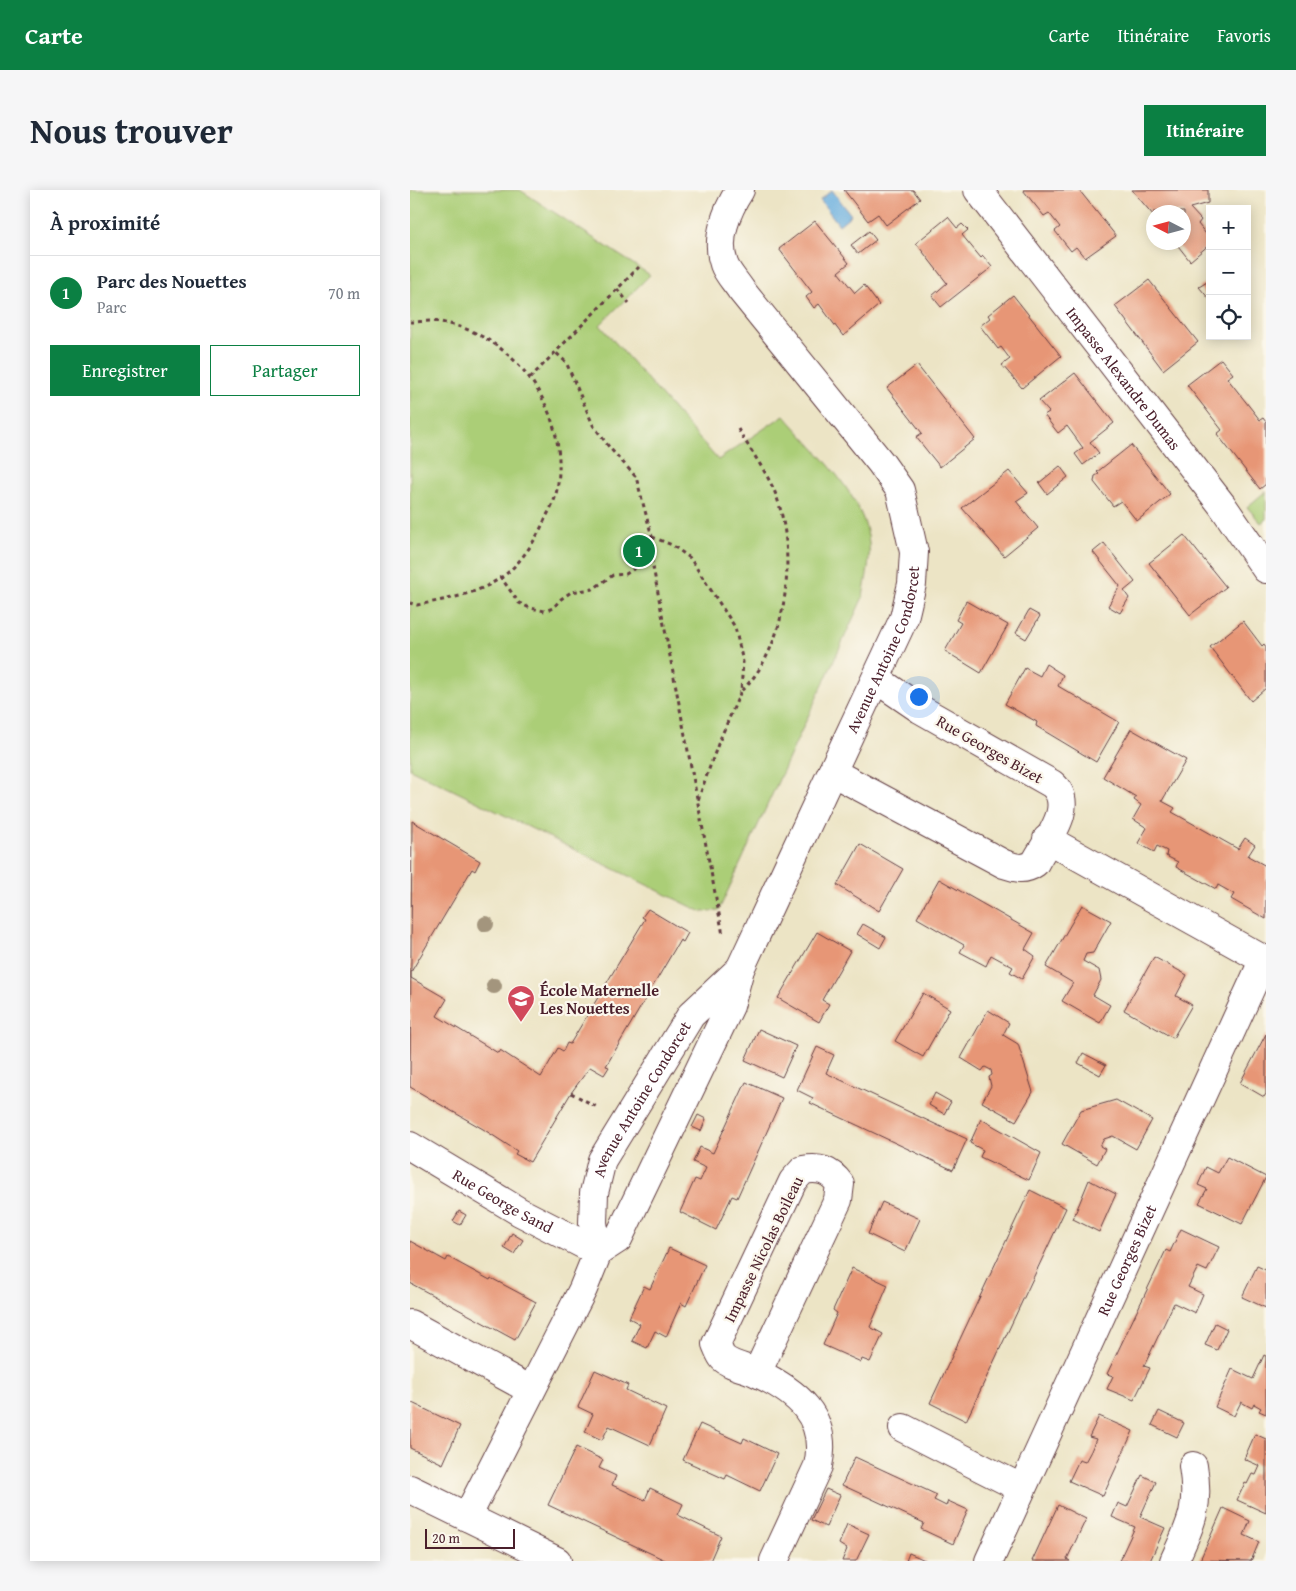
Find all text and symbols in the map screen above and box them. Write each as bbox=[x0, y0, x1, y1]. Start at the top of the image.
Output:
text: Carte bbox=[25, 18, 83, 53]
text: Carte bbox=[1049, 22, 1089, 49]
text: Itinéraire bbox=[1117, 22, 1189, 49]
text: Favoris bbox=[1217, 22, 1271, 49]
text: Nous trouver bbox=[30, 105, 233, 156]
button: Itinéraire bbox=[1144, 105, 1266, 156]
north arrow bbox=[1146, 205, 1191, 250]
map controls bbox=[1206, 205, 1251, 340]
button: + bbox=[1206, 205, 1251, 250]
text: À proximité bbox=[50, 207, 160, 238]
button: − bbox=[1206, 250, 1251, 295]
text: Parc des Nouettes bbox=[97, 267, 247, 295]
text: 1 bbox=[62, 281, 70, 305]
text: 70 m bbox=[328, 281, 360, 305]
text: Parc bbox=[97, 295, 127, 319]
button: locate bbox=[1206, 295, 1251, 340]
street label: Impasse Alexandre Dumas bbox=[1061, 301, 1187, 455]
button: Enregistrer bbox=[50, 345, 200, 396]
button: Partager bbox=[210, 345, 360, 396]
pin: 1 bbox=[623, 532, 655, 570]
street label: Avenue Antoine Condorcet bbox=[840, 565, 925, 737]
your location bbox=[906, 684, 932, 710]
street label: Rue Georges Bizet bbox=[932, 709, 1048, 789]
place label: École Maternelle Les Nouettes bbox=[540, 978, 659, 1020]
school or university icon: École Maternelle Les Nouettes bbox=[506, 984, 536, 1023]
street label: Avenue Antoine Condorcet bbox=[586, 1016, 697, 1180]
street label: Rue George Sand bbox=[448, 1162, 558, 1239]
street label: Impasse Nicolas Boileau bbox=[717, 1172, 809, 1326]
street label: Rue Georges Bizet bbox=[1091, 1200, 1162, 1319]
scale bar bbox=[425, 1526, 515, 1549]
text: 20 m bbox=[432, 1528, 460, 1548]

